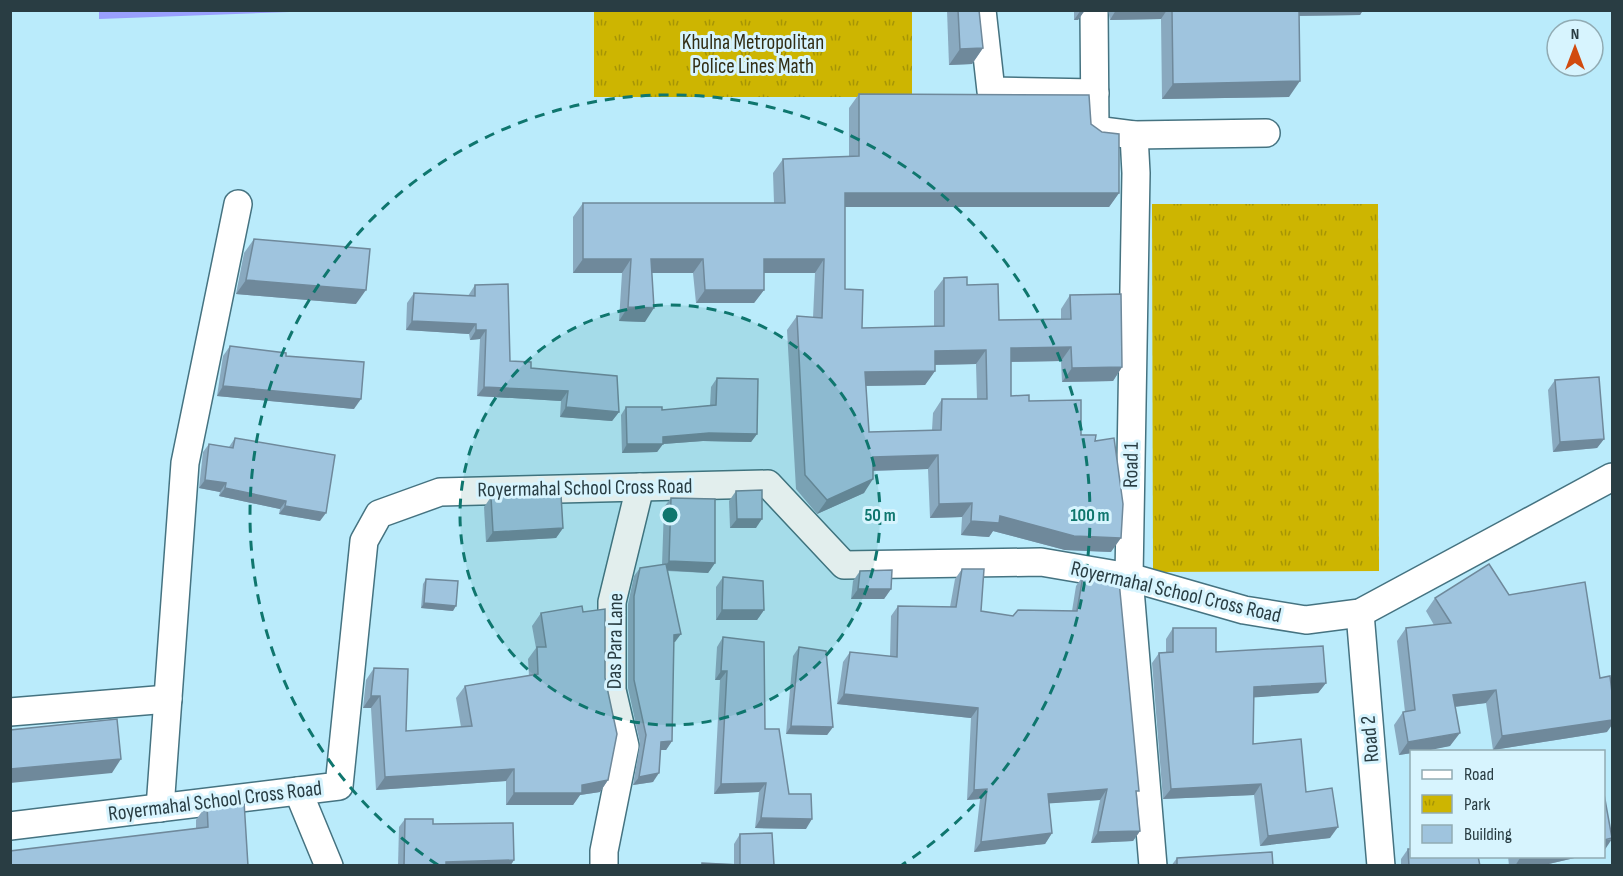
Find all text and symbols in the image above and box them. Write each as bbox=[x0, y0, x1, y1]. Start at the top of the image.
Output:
north arrow bbox=[1545, 18, 1605, 78]
text: N bbox=[1571, 25, 1579, 44]
park label: Khulna Metropolitan Police Lines Math bbox=[682, 30, 824, 79]
street label: Road 1 bbox=[1118, 441, 1144, 488]
street label: Royermahal School Cross Road bbox=[477, 474, 693, 502]
centre of rings bbox=[660, 505, 680, 525]
text: 50 m bbox=[864, 505, 896, 526]
text: 100 m bbox=[1071, 505, 1110, 526]
street label: Royermahal School Cross Road bbox=[1068, 556, 1284, 628]
street label: Das Para Lane bbox=[602, 593, 628, 689]
street label: Road 2 bbox=[1356, 715, 1384, 763]
legend bbox=[1410, 750, 1605, 858]
text: Road bbox=[1464, 764, 1494, 785]
street label: Royermahal School Cross Road bbox=[107, 775, 323, 827]
text: Park bbox=[1464, 794, 1490, 815]
text: Building bbox=[1464, 824, 1512, 845]

